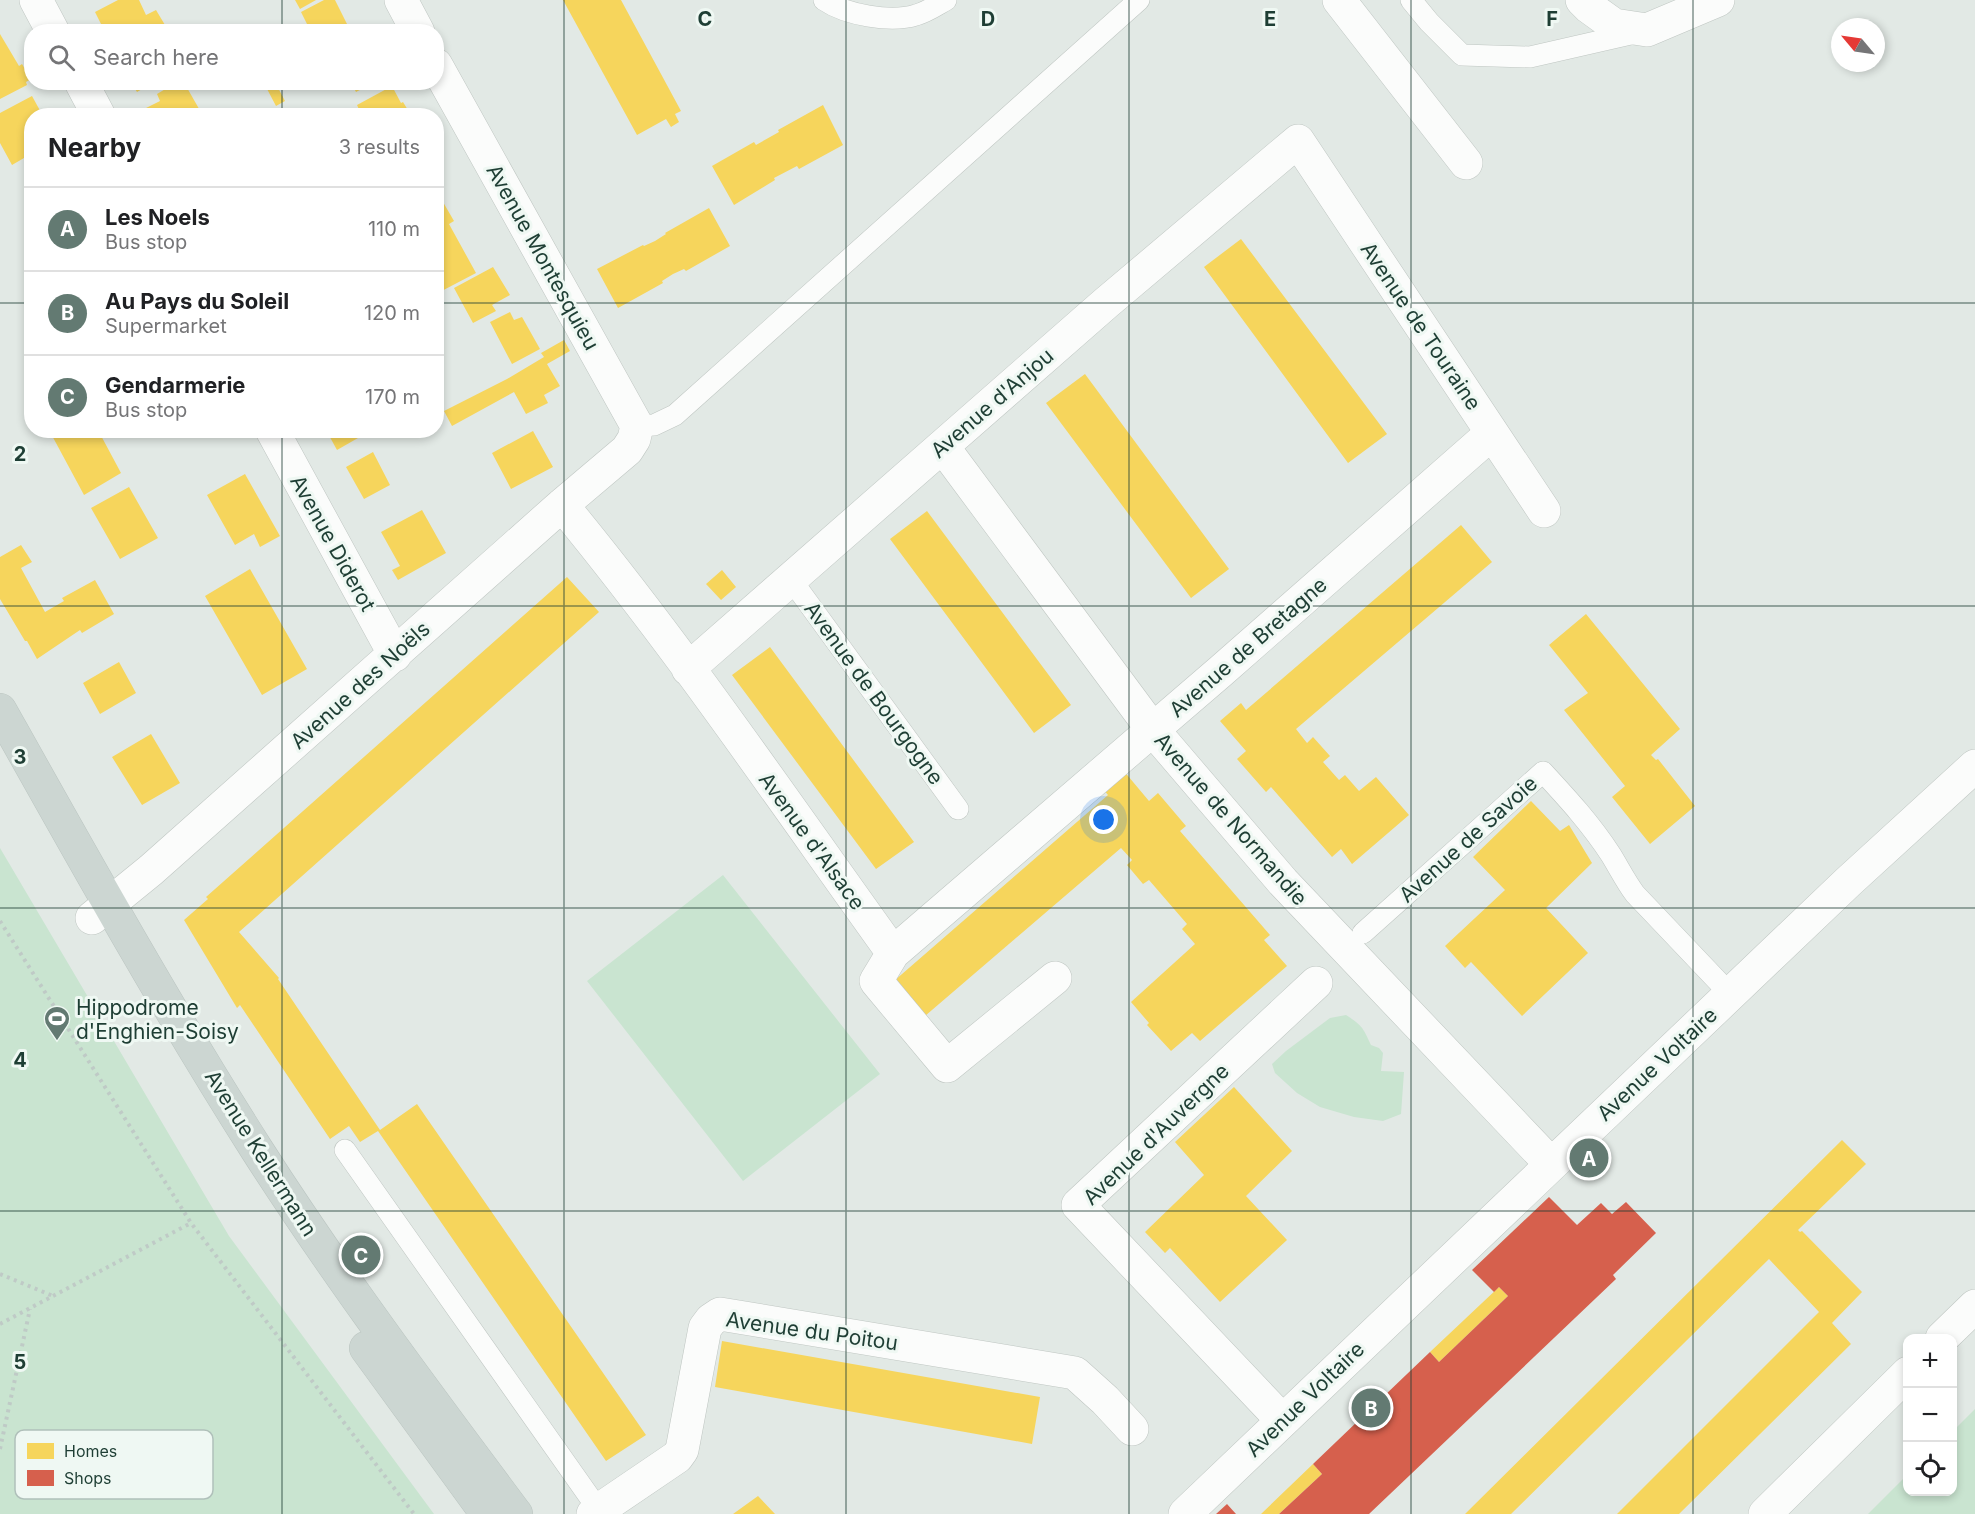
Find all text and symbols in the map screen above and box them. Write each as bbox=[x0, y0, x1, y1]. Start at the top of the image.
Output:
text: C bbox=[698, 7, 712, 31]
text: D bbox=[981, 7, 995, 31]
text: E bbox=[1264, 7, 1276, 31]
text: F bbox=[1546, 7, 1558, 31]
north arrow bbox=[1831, 18, 1885, 72]
search box bbox=[24, 24, 444, 90]
icon: search bbox=[45, 41, 78, 74]
text: Search here bbox=[93, 44, 219, 70]
text: Nearby bbox=[48, 132, 141, 163]
text: 3 results bbox=[339, 135, 420, 159]
street label: Avenue Montesquieu bbox=[481, 160, 605, 354]
text: Les Noels bbox=[105, 204, 210, 230]
text: A bbox=[60, 217, 75, 241]
text: 110 m bbox=[368, 217, 420, 241]
text: Bus stop bbox=[105, 230, 187, 254]
street label: Avenue de Touraine bbox=[1356, 237, 1486, 415]
text: Au Pays du Soleil bbox=[105, 288, 289, 314]
text: B bbox=[61, 301, 74, 325]
text: 120 m bbox=[364, 301, 420, 325]
text: Supermarket bbox=[105, 314, 227, 338]
street label: Avenue d'Anjou bbox=[926, 343, 1058, 463]
text: Gendarmerie bbox=[105, 372, 245, 398]
text: C bbox=[60, 385, 75, 409]
text: 170 m bbox=[365, 385, 420, 409]
text: Bus stop bbox=[105, 398, 187, 422]
text: 2 bbox=[14, 442, 26, 466]
street label: Avenue Diderot bbox=[285, 470, 381, 616]
street label: Avenue de Bretagne bbox=[1164, 572, 1332, 722]
street label: Avenue de Bourgogne bbox=[799, 597, 949, 789]
street label: Avenue des Noëls bbox=[285, 616, 435, 754]
street label: Avenue de Normandie bbox=[1149, 728, 1313, 910]
text: 3 bbox=[14, 745, 26, 769]
street label: Avenue d'Alsace bbox=[754, 767, 870, 915]
street label: Avenue de Savoie bbox=[1394, 771, 1542, 907]
your location bbox=[1089, 805, 1118, 834]
place label: Hippodrome d'Enghien-Soisy bbox=[76, 995, 239, 1044]
street label: Avenue Voltaire bbox=[1592, 1002, 1722, 1126]
sports icon: Hippodrome d'Enghien-Soisy bbox=[42, 1004, 72, 1042]
text: 4 bbox=[13, 1048, 27, 1072]
street label: Avenue d'Auvergne bbox=[1078, 1058, 1234, 1210]
street label: Avenue Kellermann bbox=[200, 1065, 322, 1241]
pin: A bbox=[1570, 1136, 1608, 1180]
pin: C bbox=[342, 1232, 380, 1278]
street label: Avenue du Poitou bbox=[724, 1307, 900, 1355]
map controls bbox=[1903, 1334, 1957, 1496]
button: + bbox=[1903, 1334, 1957, 1388]
street label: Avenue Voltaire bbox=[1241, 1336, 1369, 1462]
text: 5 bbox=[14, 1350, 26, 1374]
pin: B bbox=[1352, 1386, 1390, 1430]
button: − bbox=[1903, 1388, 1957, 1442]
legend bbox=[15, 1430, 213, 1499]
text: Homes bbox=[64, 1441, 117, 1461]
button: locate bbox=[1903, 1442, 1957, 1496]
text: Shops bbox=[64, 1468, 112, 1488]

